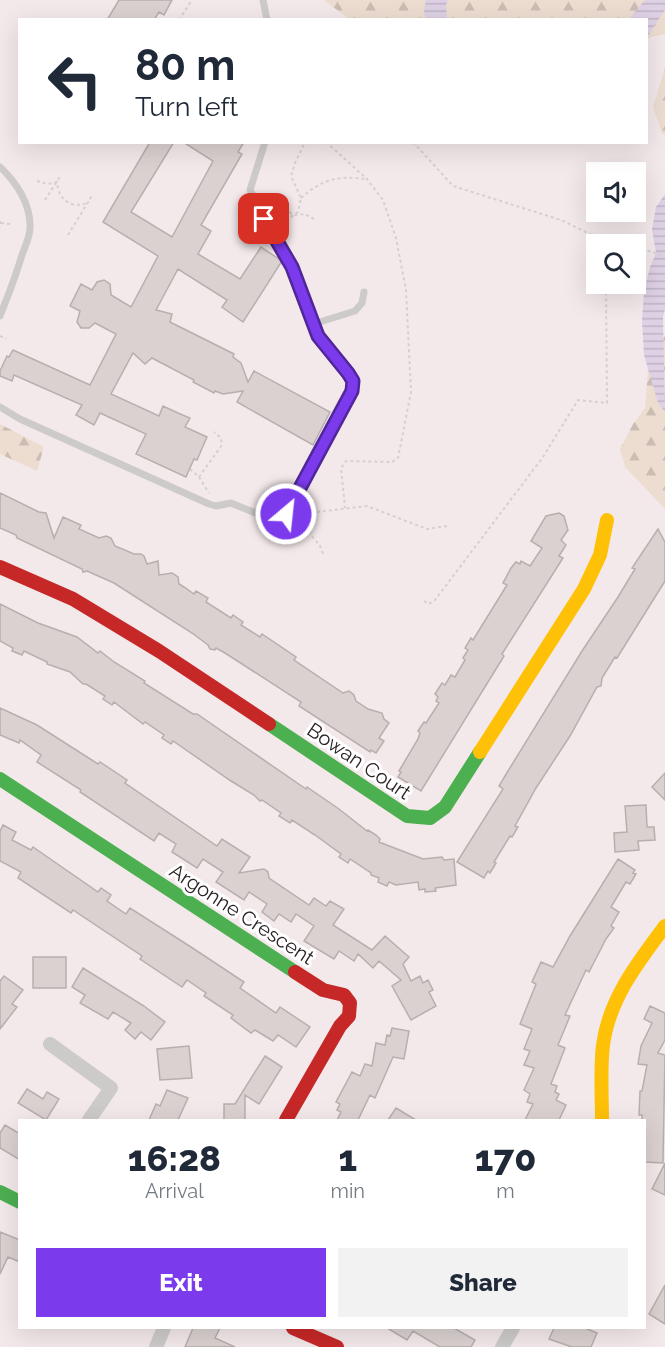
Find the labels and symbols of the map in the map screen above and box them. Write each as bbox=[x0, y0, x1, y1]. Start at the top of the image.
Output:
pin bbox=[238, 193, 289, 244]
position arrow bbox=[254, 482, 318, 546]
street label: Bowan Court bbox=[303, 718, 416, 805]
street label: Argonne Crescent bbox=[165, 858, 319, 970]

